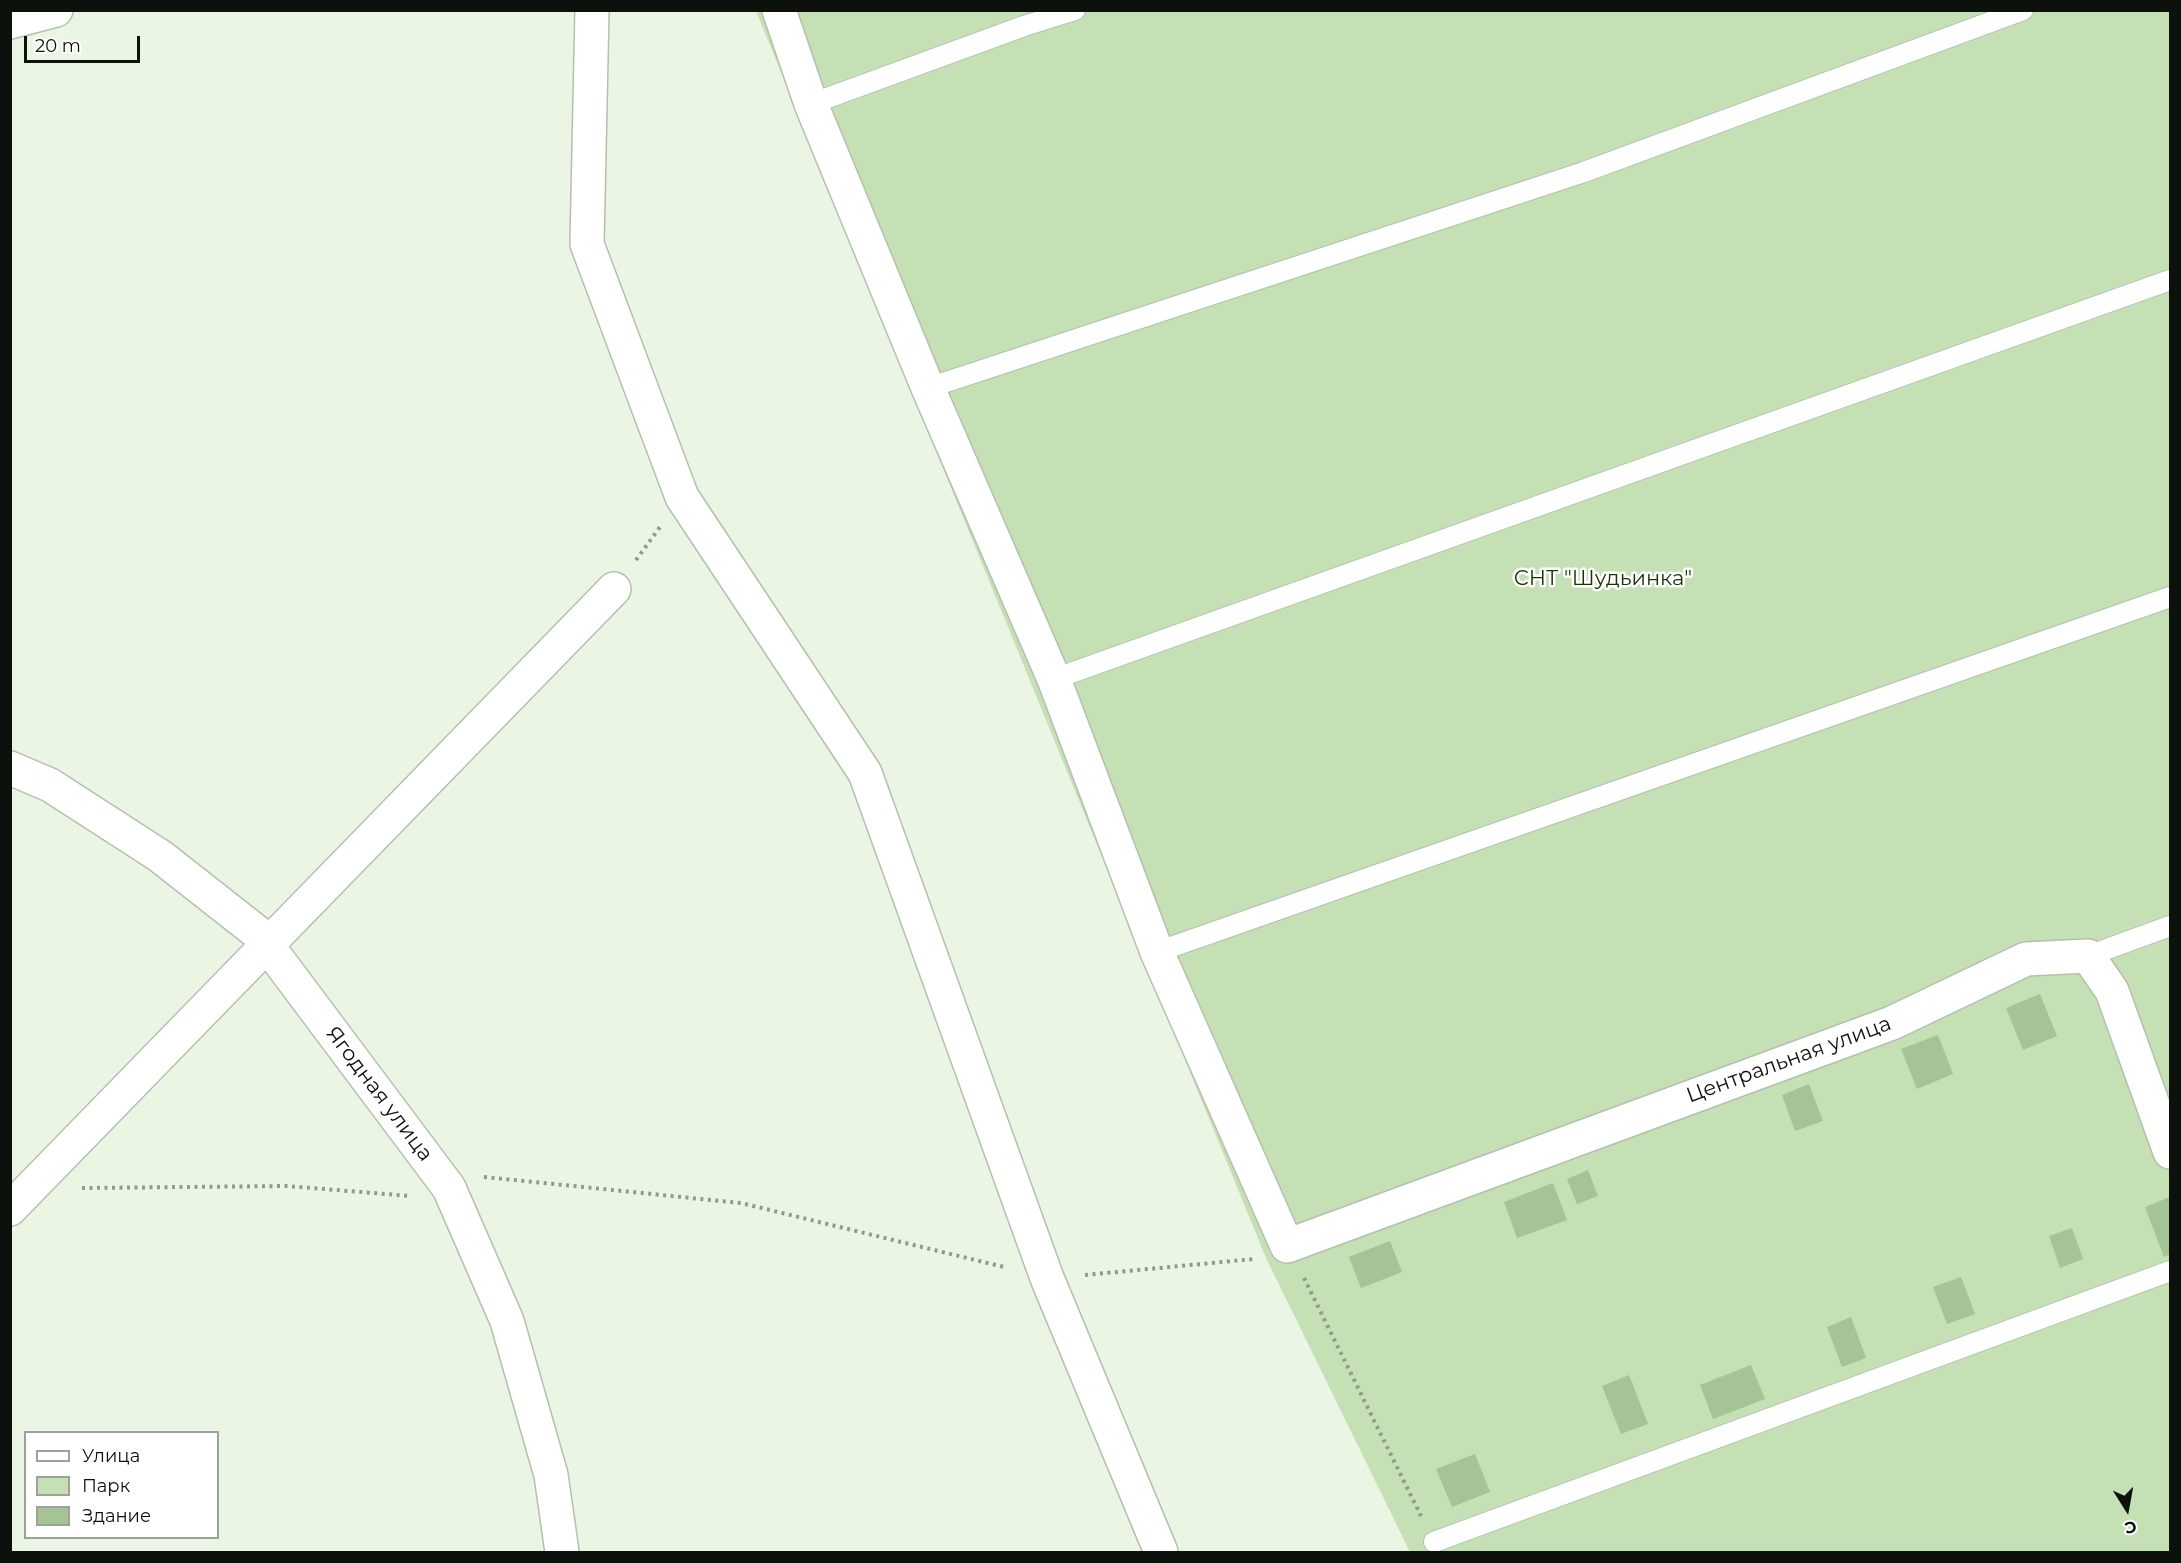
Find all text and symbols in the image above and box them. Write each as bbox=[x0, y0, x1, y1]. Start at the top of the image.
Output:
scale bar bbox=[27, 24, 142, 62]
text: 20 m bbox=[35, 35, 81, 57]
park label: СНТ "Шудьинка" bbox=[1514, 566, 1692, 592]
street label: Центральная улица bbox=[1683, 1011, 1895, 1109]
street label: Ягодная улица bbox=[320, 1022, 438, 1166]
legend bbox=[24, 1431, 219, 1539]
text: Улица bbox=[82, 1445, 140, 1467]
text: Парк bbox=[82, 1475, 130, 1497]
north arrow bbox=[2097, 1479, 2157, 1539]
text: Здание bbox=[82, 1505, 151, 1527]
text: С bbox=[2123, 1517, 2138, 1538]

